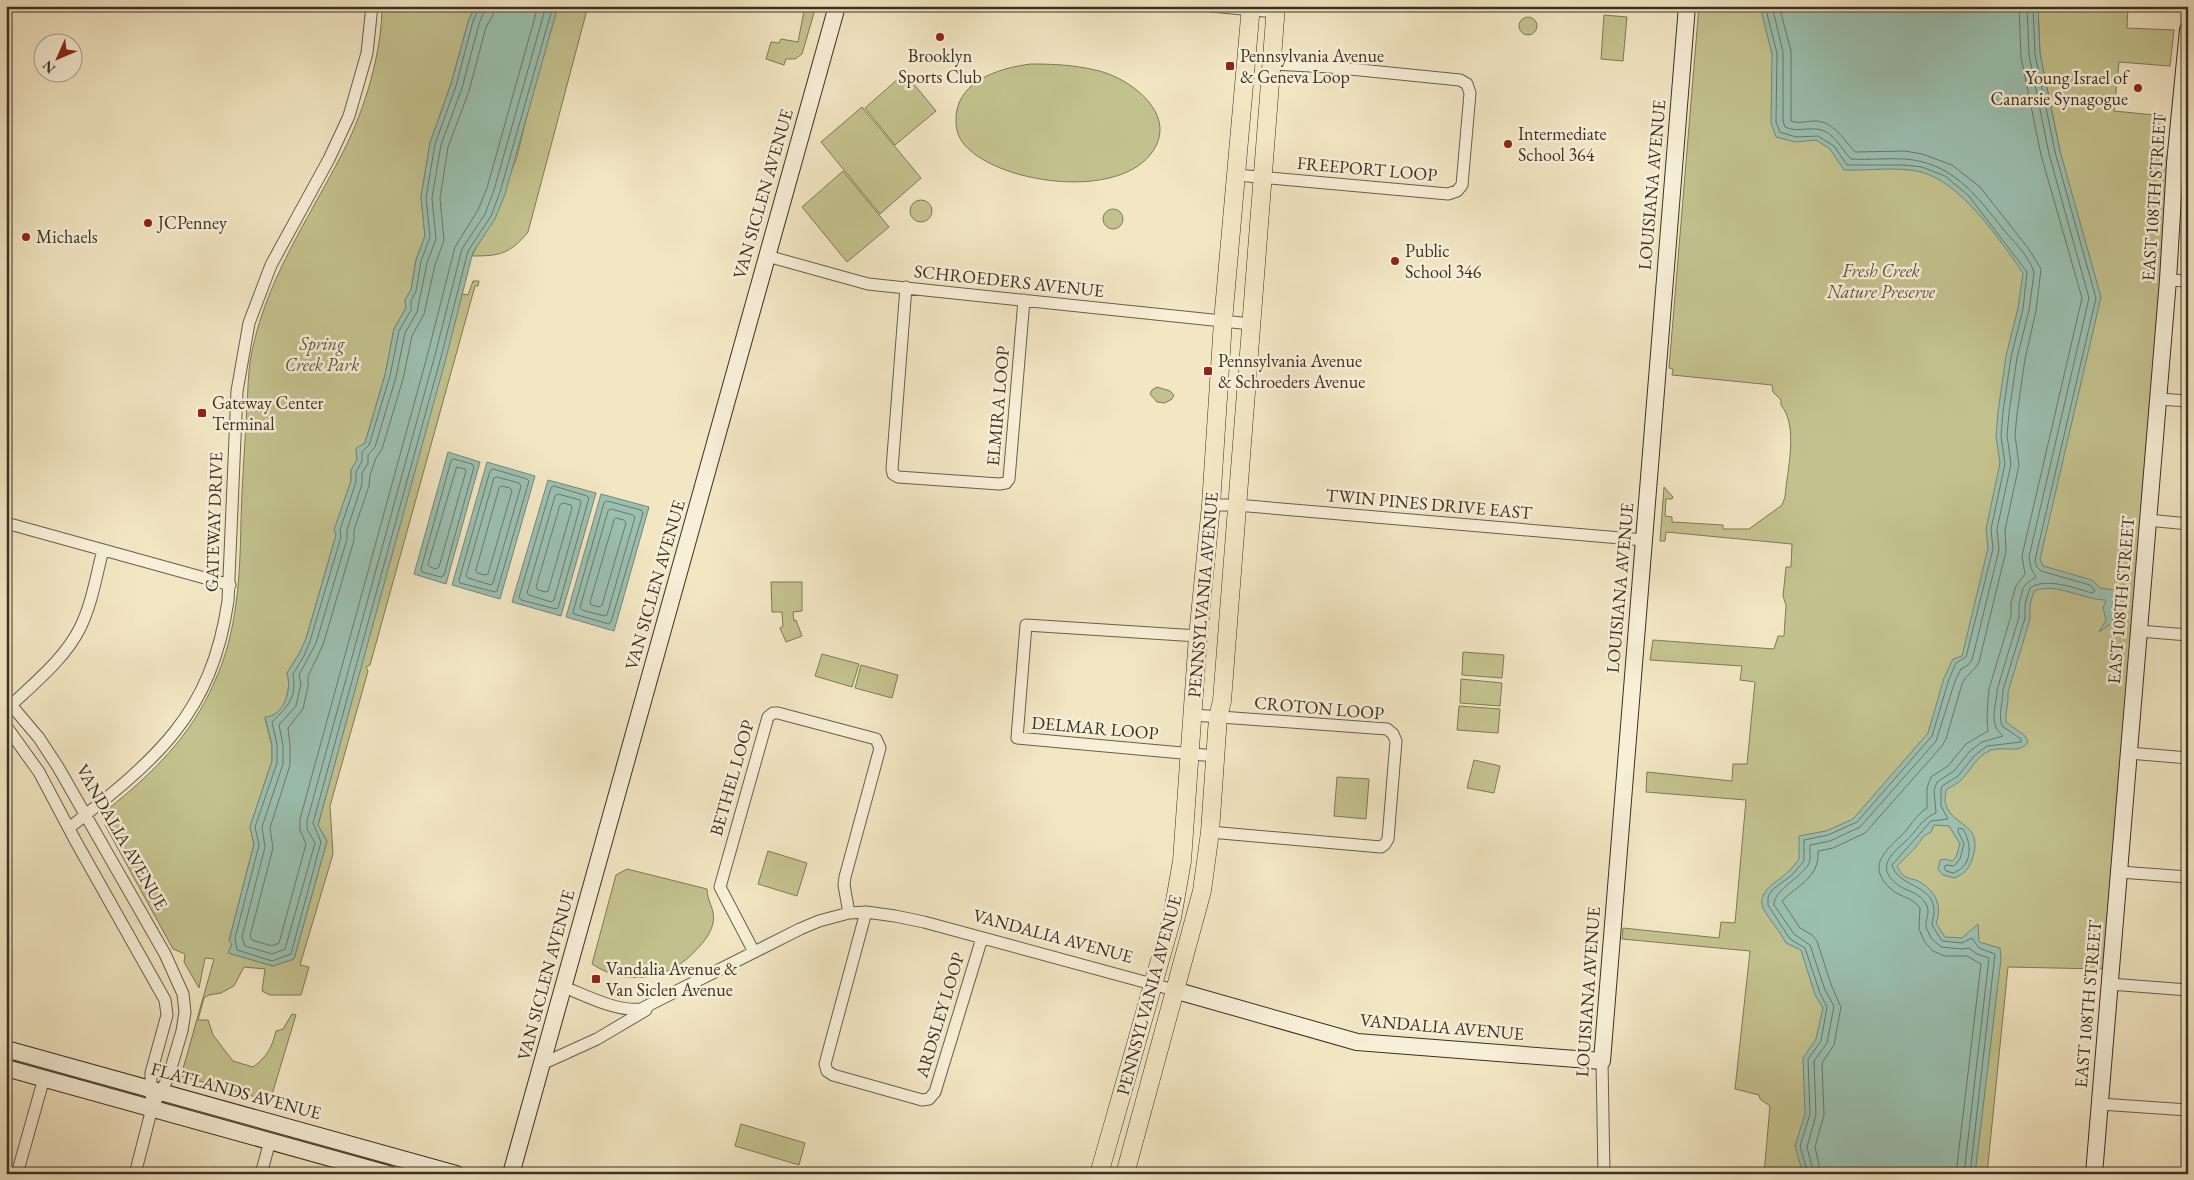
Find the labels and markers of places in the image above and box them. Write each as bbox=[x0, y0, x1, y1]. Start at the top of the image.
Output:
marker: Brooklyn Sports Club bbox=[934, 31, 946, 43]
place label: Brooklyn Sports Club bbox=[898, 44, 982, 88]
place label: Pennsylvania Avenue & Geneva Loop bbox=[1240, 44, 1384, 88]
marker: Pennsylvania Avenue & Geneva Loop bbox=[1224, 60, 1236, 72]
place label: Young Israel of Canarsie Synagogue bbox=[1990, 66, 2130, 110]
marker: Young Israel of Canarsie Synagogue bbox=[2132, 82, 2144, 94]
place label: Intermediate School 364 bbox=[1518, 122, 1607, 166]
marker: Intermediate School 364 bbox=[1502, 138, 1514, 150]
place label: JCPenney bbox=[156, 211, 227, 234]
marker: JCPenney bbox=[142, 217, 154, 229]
place label: Michaels bbox=[36, 225, 98, 248]
marker: Michaels bbox=[20, 231, 32, 243]
place label: Public School 346 bbox=[1405, 239, 1482, 283]
marker: Public School 346 bbox=[1389, 255, 1401, 267]
place label: Pennsylvania Avenue & Schroeders Avenue bbox=[1218, 349, 1365, 393]
marker: Pennsylvania Avenue & Schroeders Avenue bbox=[1202, 365, 1214, 377]
place label: Gateway Center Terminal bbox=[212, 391, 324, 435]
marker: Gateway Center Terminal bbox=[196, 407, 208, 419]
place label: Vandalia Avenue & Van Siclen Avenue bbox=[606, 957, 738, 1001]
marker: Vandalia Avenue & Van Siclen Avenue bbox=[590, 973, 602, 985]

